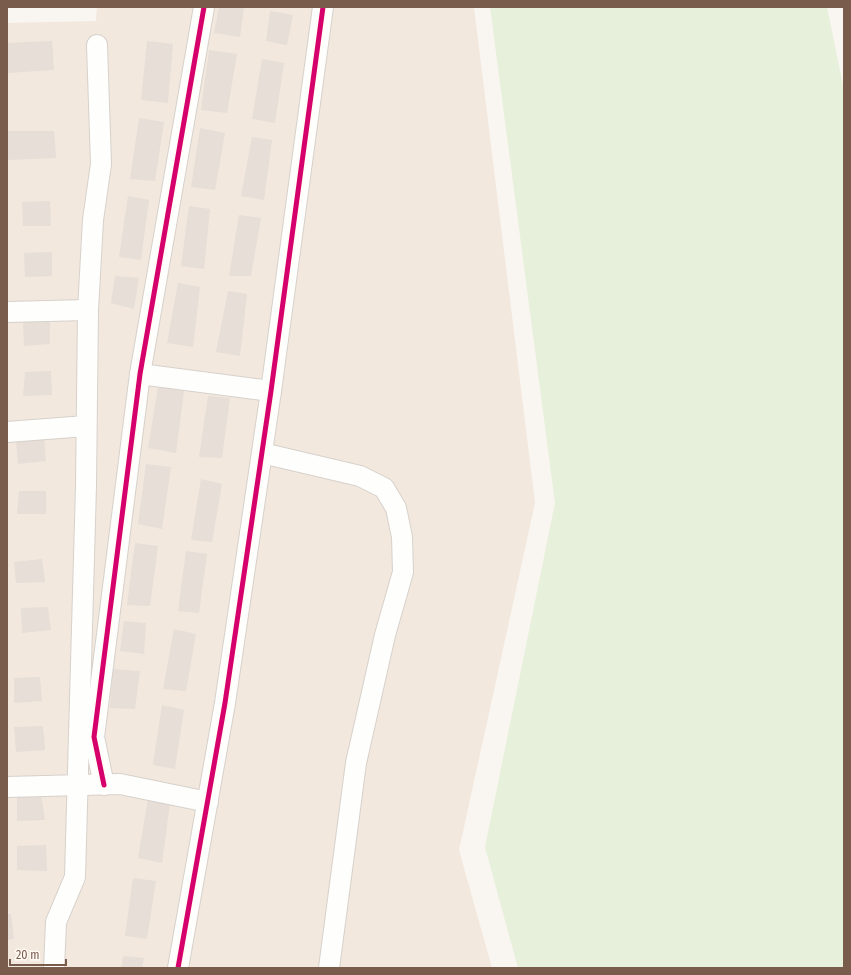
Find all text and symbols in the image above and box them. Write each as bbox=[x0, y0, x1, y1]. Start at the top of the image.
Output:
scale bar bbox=[10, 941, 66, 967]
text: 20 m bbox=[16, 948, 40, 962]

